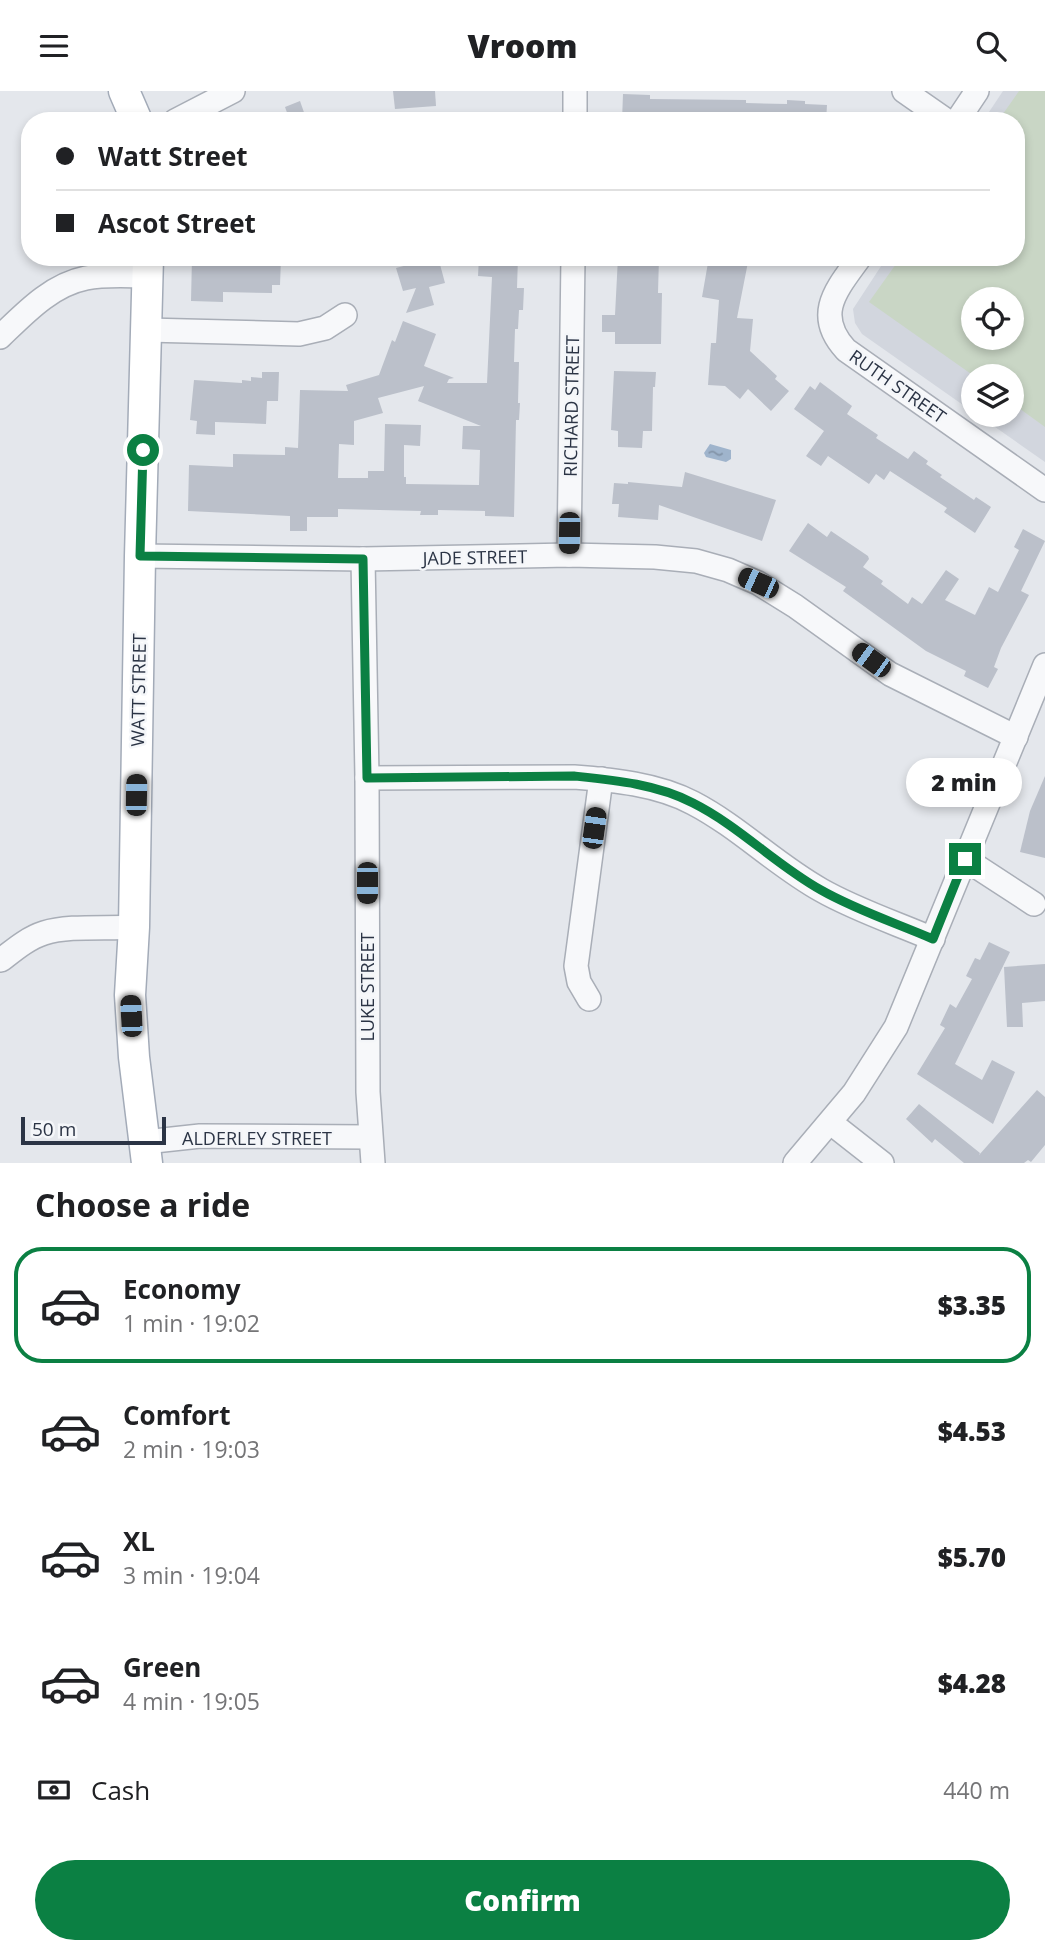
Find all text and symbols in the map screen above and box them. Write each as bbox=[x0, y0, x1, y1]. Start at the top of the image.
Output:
text: Vroom bbox=[468, 24, 578, 67]
icon: menu bbox=[35, 27, 73, 65]
icon: search bbox=[972, 27, 1010, 65]
text: Watt Street bbox=[98, 138, 248, 174]
text: Ascot Street bbox=[98, 205, 256, 241]
map controls bbox=[961, 287, 1024, 427]
button: locate bbox=[961, 287, 1024, 350]
street label: RICHARD STREET bbox=[558, 335, 584, 477]
street label: RUTH STREET bbox=[845, 344, 951, 428]
button: layers bbox=[961, 364, 1024, 427]
route start bbox=[127, 434, 159, 466]
car bbox=[559, 512, 580, 554]
street label: JADE STREET bbox=[420, 544, 528, 570]
car bbox=[735, 565, 782, 601]
street label: WATT STREET bbox=[125, 633, 151, 747]
car bbox=[848, 639, 895, 681]
callout: 2 min bbox=[907, 757, 1023, 807]
text: 2 min bbox=[931, 766, 997, 798]
car bbox=[126, 774, 147, 816]
car bbox=[581, 806, 608, 850]
route end bbox=[949, 843, 981, 875]
car bbox=[357, 862, 378, 904]
street label: LUKE STREET bbox=[355, 932, 379, 1042]
car bbox=[120, 994, 143, 1038]
scale bar bbox=[21, 1114, 166, 1146]
text: 50 m bbox=[32, 1116, 76, 1142]
street label: ALDERLEY STREET bbox=[182, 1126, 332, 1150]
text: Choose a ride bbox=[35, 1183, 250, 1226]
text: Economy bbox=[123, 1271, 241, 1307]
icon: car bbox=[39, 1274, 102, 1337]
text: $3.35 bbox=[938, 1287, 1006, 1323]
text: 1 min · 19:02 bbox=[123, 1307, 260, 1339]
text: Comfort bbox=[123, 1397, 230, 1433]
icon: car bbox=[39, 1400, 102, 1463]
text: $4.53 bbox=[938, 1413, 1006, 1449]
text: 2 min · 19:03 bbox=[123, 1433, 260, 1465]
text: XL bbox=[123, 1523, 155, 1559]
icon: car bbox=[39, 1526, 102, 1589]
text: $5.70 bbox=[938, 1539, 1006, 1575]
text: 3 min · 19:04 bbox=[123, 1559, 260, 1591]
text: Green bbox=[123, 1649, 201, 1685]
icon: car bbox=[39, 1652, 102, 1715]
text: $4.28 bbox=[938, 1665, 1006, 1701]
text: 4 min · 19:05 bbox=[123, 1685, 260, 1717]
icon: cash bbox=[35, 1771, 73, 1809]
text: Cash bbox=[91, 1772, 150, 1808]
text: 440 m bbox=[943, 1774, 1010, 1806]
button: Confirm bbox=[35, 1860, 1010, 1940]

